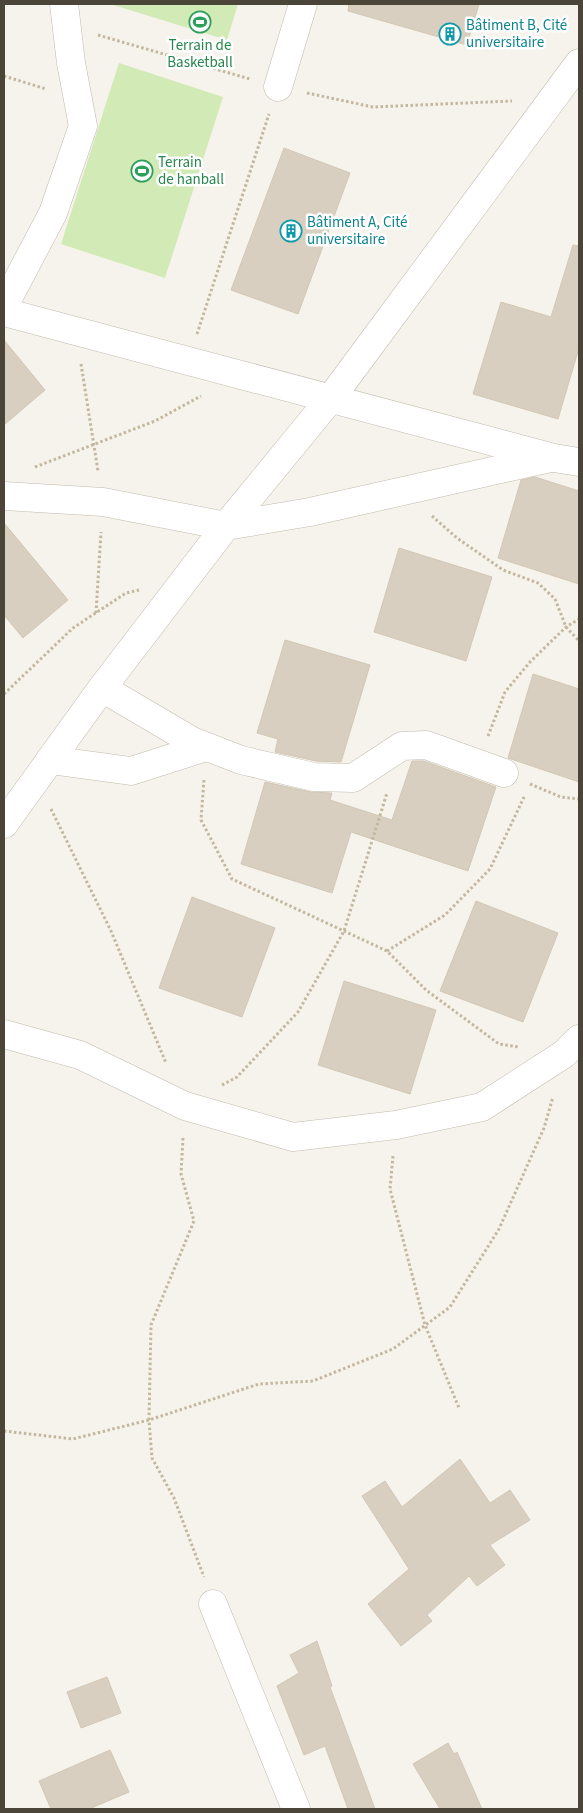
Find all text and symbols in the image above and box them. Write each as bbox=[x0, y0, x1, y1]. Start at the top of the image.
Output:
sports icon: Terrain de Basketball bbox=[188, 10, 212, 34]
place label: Bâtiment B, Cité universitaire bbox=[466, 15, 567, 53]
building icon: Bâtiment B, Cité universitaire bbox=[438, 22, 462, 46]
place label: Terrain de Basketball bbox=[167, 35, 233, 73]
place label: Terrain de hanball bbox=[158, 152, 224, 190]
sports icon: Terrain de hanball bbox=[130, 159, 154, 183]
place label: Bâtiment A, Cité universitaire bbox=[307, 212, 408, 250]
building icon: Bâtiment A, Cité universitaire bbox=[279, 219, 303, 243]

